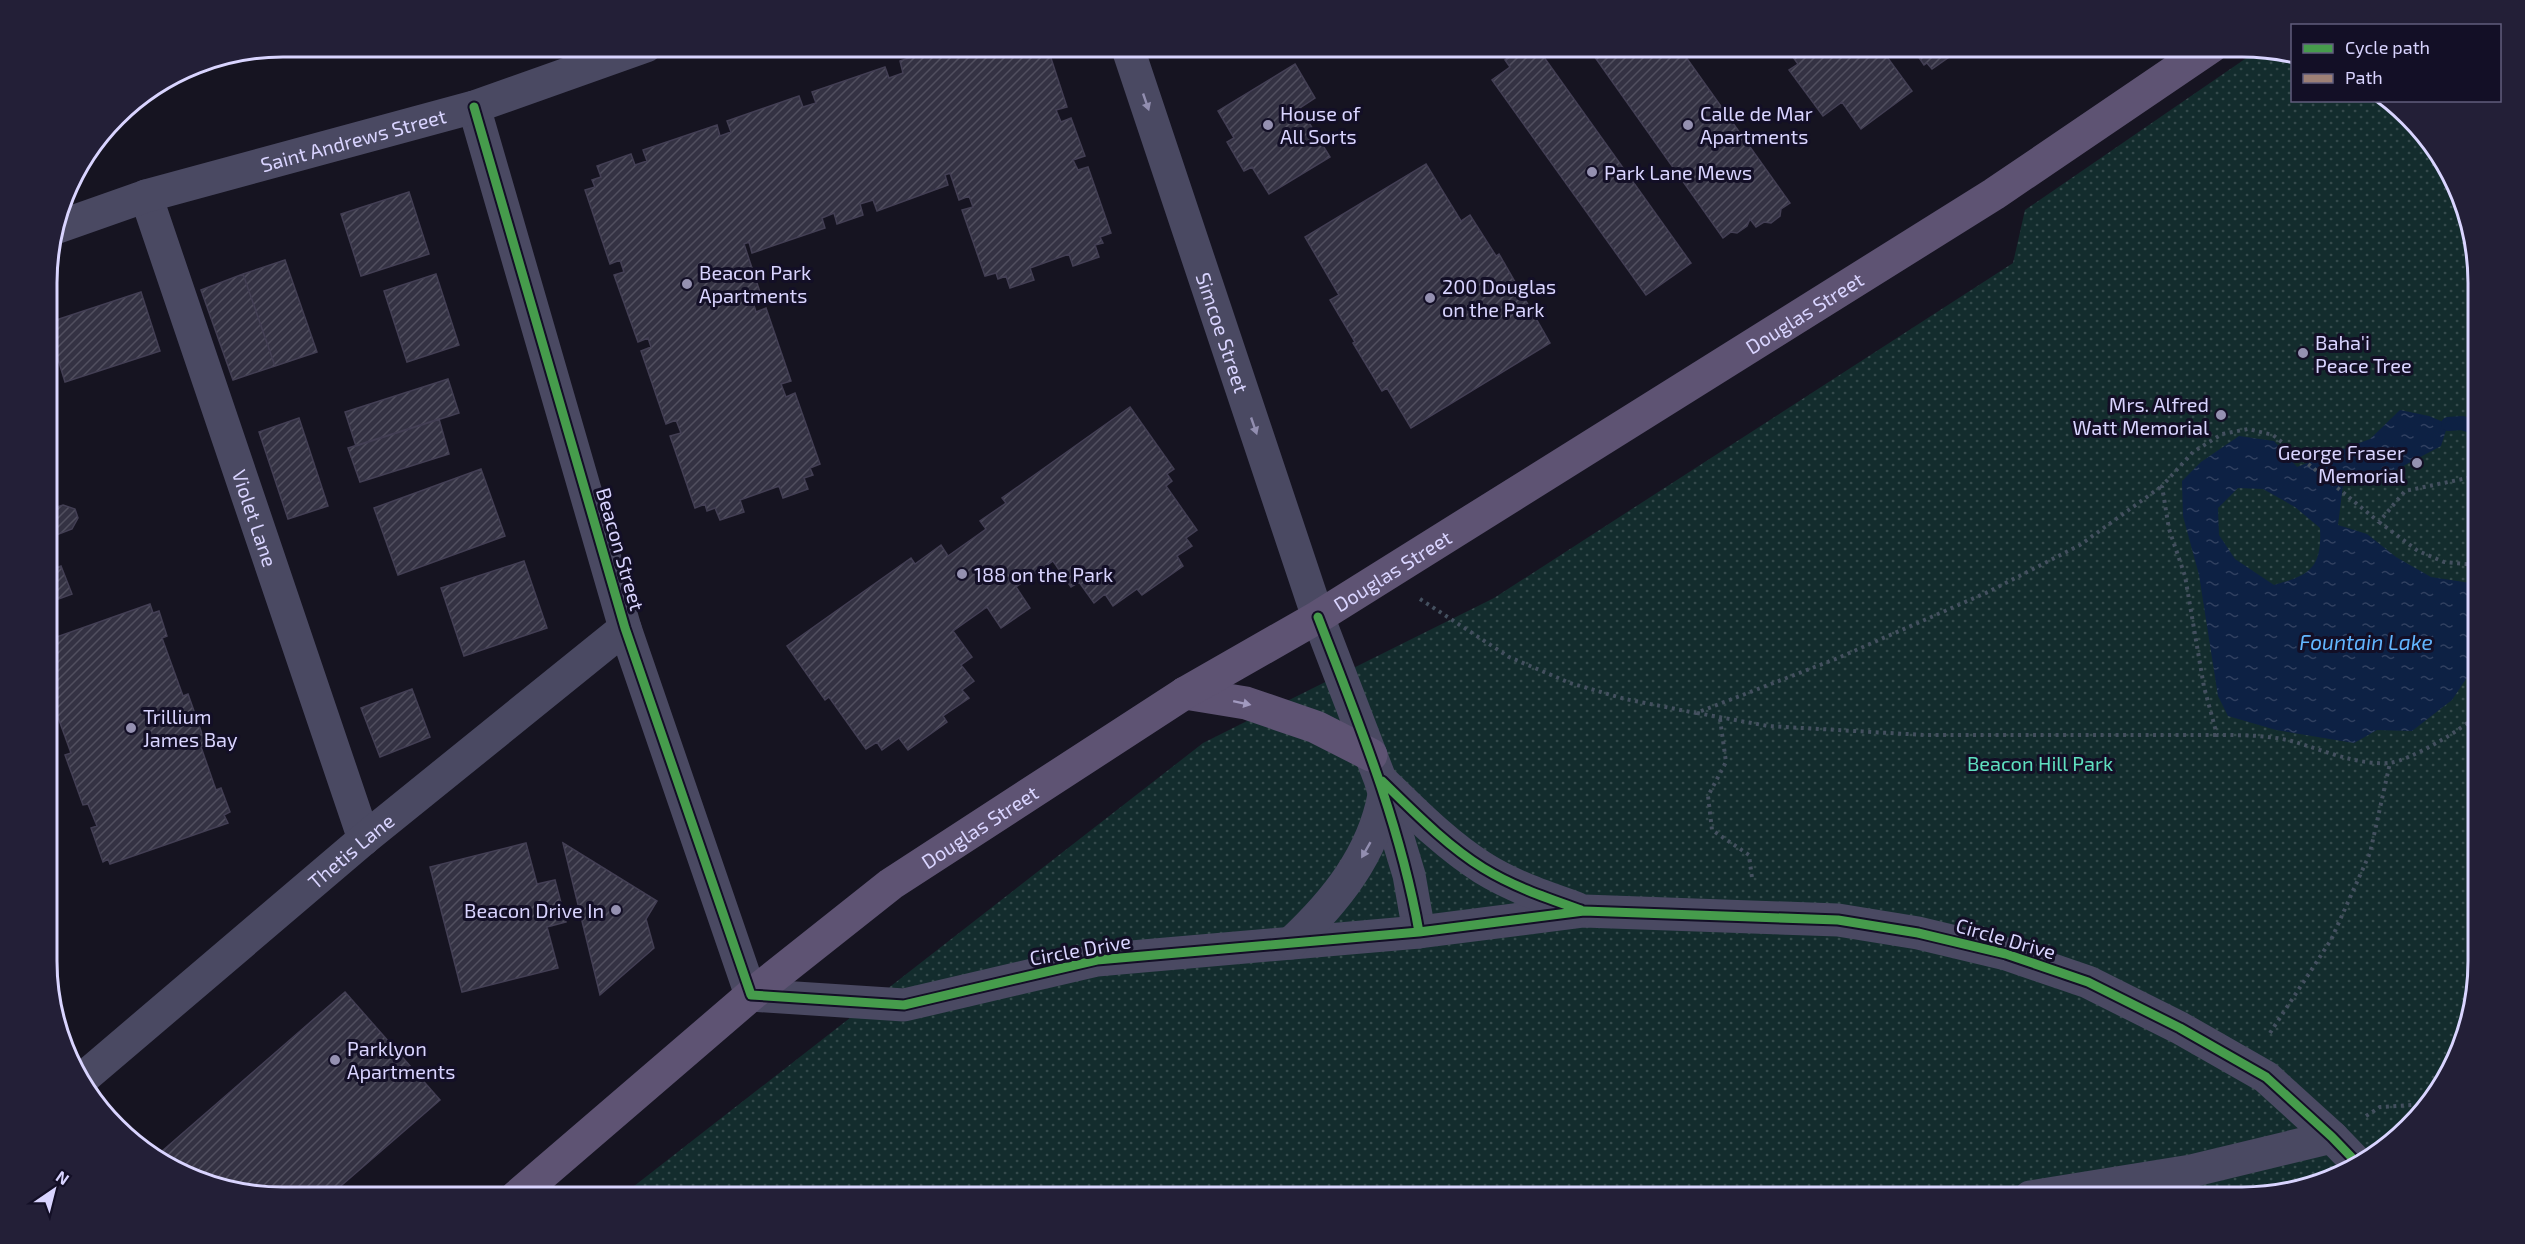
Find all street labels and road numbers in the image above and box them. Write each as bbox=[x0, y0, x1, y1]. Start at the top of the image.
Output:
street label: Saint Andrews Street bbox=[258, 103, 449, 176]
street label: Douglas Street bbox=[1741, 267, 1868, 359]
street label: Simcoe Street bbox=[1192, 269, 1254, 396]
street label: Violet Lane bbox=[228, 466, 283, 570]
street label: Beacon Street bbox=[592, 485, 650, 614]
street label: Douglas Street bbox=[1329, 524, 1456, 616]
street label: Douglas Street bbox=[917, 780, 1043, 873]
street label: Thetis Lane bbox=[303, 808, 399, 894]
street label: Circle Drive bbox=[1953, 912, 2059, 964]
street label: Circle Drive bbox=[1027, 928, 1133, 970]

